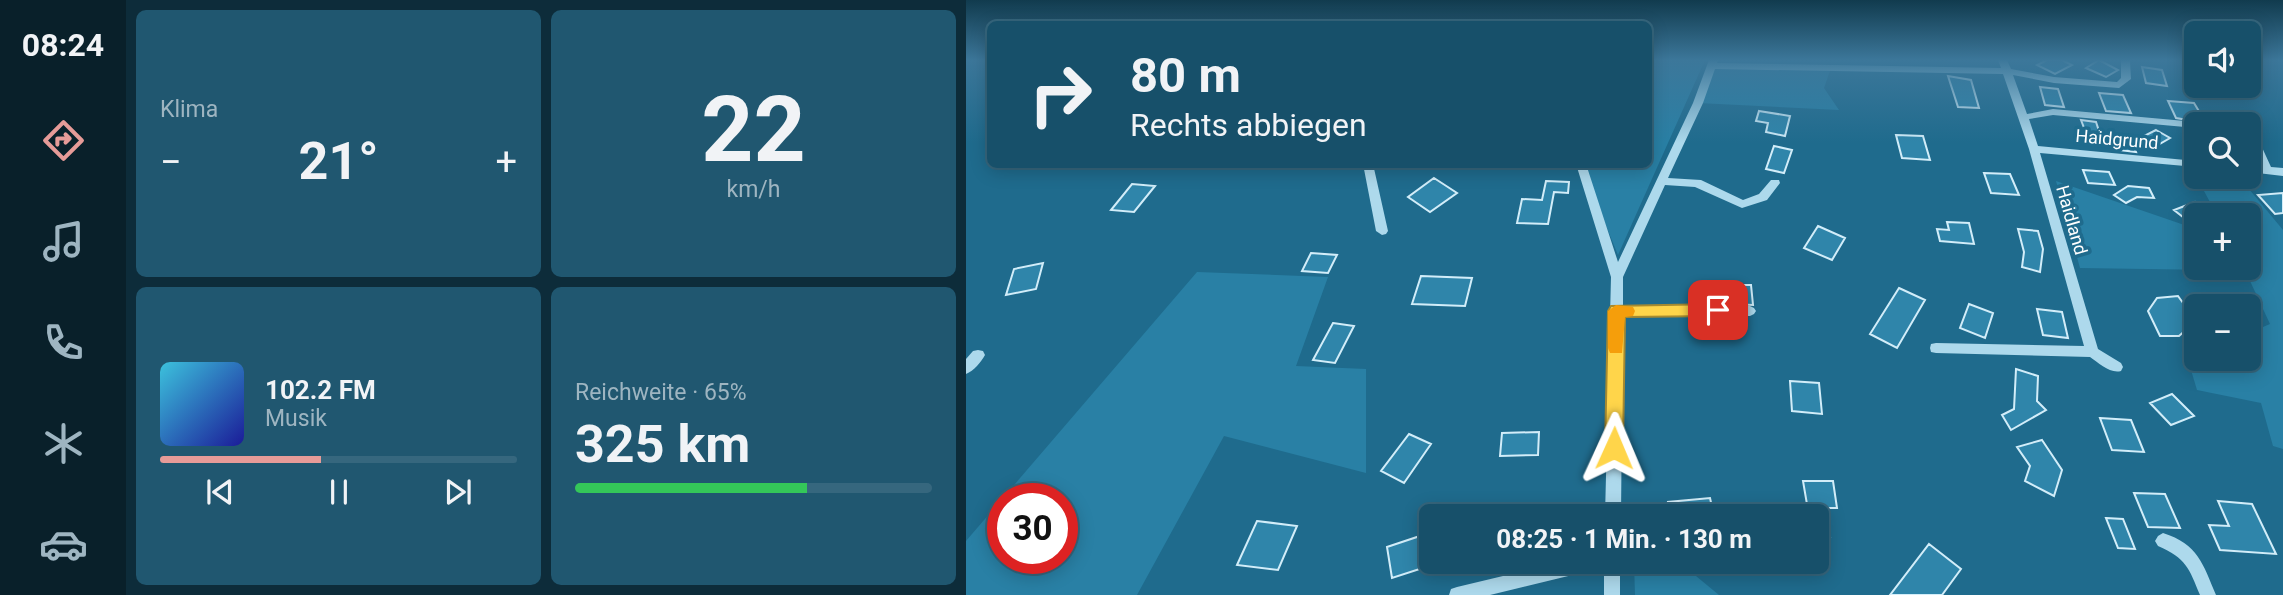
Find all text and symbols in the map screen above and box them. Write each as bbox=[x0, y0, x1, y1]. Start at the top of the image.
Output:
map controls bbox=[2184, 21, 2261, 371]
button: sound bbox=[2184, 21, 2261, 98]
text: 08:24 bbox=[22, 26, 104, 64]
text: 80 m bbox=[1130, 47, 1241, 104]
icon: right bbox=[1015, 49, 1106, 140]
text: 22 bbox=[701, 77, 806, 183]
text: Klima bbox=[160, 96, 218, 123]
text: Rechts abbiegen bbox=[1130, 106, 1367, 144]
button: search bbox=[2184, 112, 2261, 189]
icon: directions bbox=[39, 116, 88, 165]
street label: Haidgrund bbox=[2075, 125, 2159, 153]
text: 21° bbox=[299, 131, 379, 192]
text: − bbox=[160, 140, 182, 184]
text: + bbox=[495, 140, 517, 184]
text: km/h bbox=[727, 176, 781, 203]
street label: Haidland bbox=[2052, 183, 2092, 257]
button: + bbox=[2184, 203, 2261, 280]
icon: music bbox=[39, 217, 88, 266]
pin bbox=[1688, 280, 1748, 340]
icon: arrive bbox=[1699, 291, 1737, 329]
button: − bbox=[2184, 294, 2261, 371]
icon: phone bbox=[39, 318, 88, 367]
text: 102.2 FM bbox=[265, 375, 376, 405]
text: Reichweite · 65% bbox=[575, 379, 747, 406]
text: Musik bbox=[265, 405, 327, 432]
position arrow bbox=[1577, 411, 1651, 485]
text: 325 km bbox=[575, 414, 750, 475]
icon: climate bbox=[39, 419, 88, 468]
icon: previous bbox=[201, 473, 239, 511]
icon: pause bbox=[320, 473, 358, 511]
icon: next bbox=[439, 473, 477, 511]
speed limit sign: 30 bbox=[987, 483, 1078, 574]
icon: car bbox=[39, 520, 88, 569]
text: 08:25 · 1 Min. · 130 m bbox=[1496, 524, 1752, 554]

